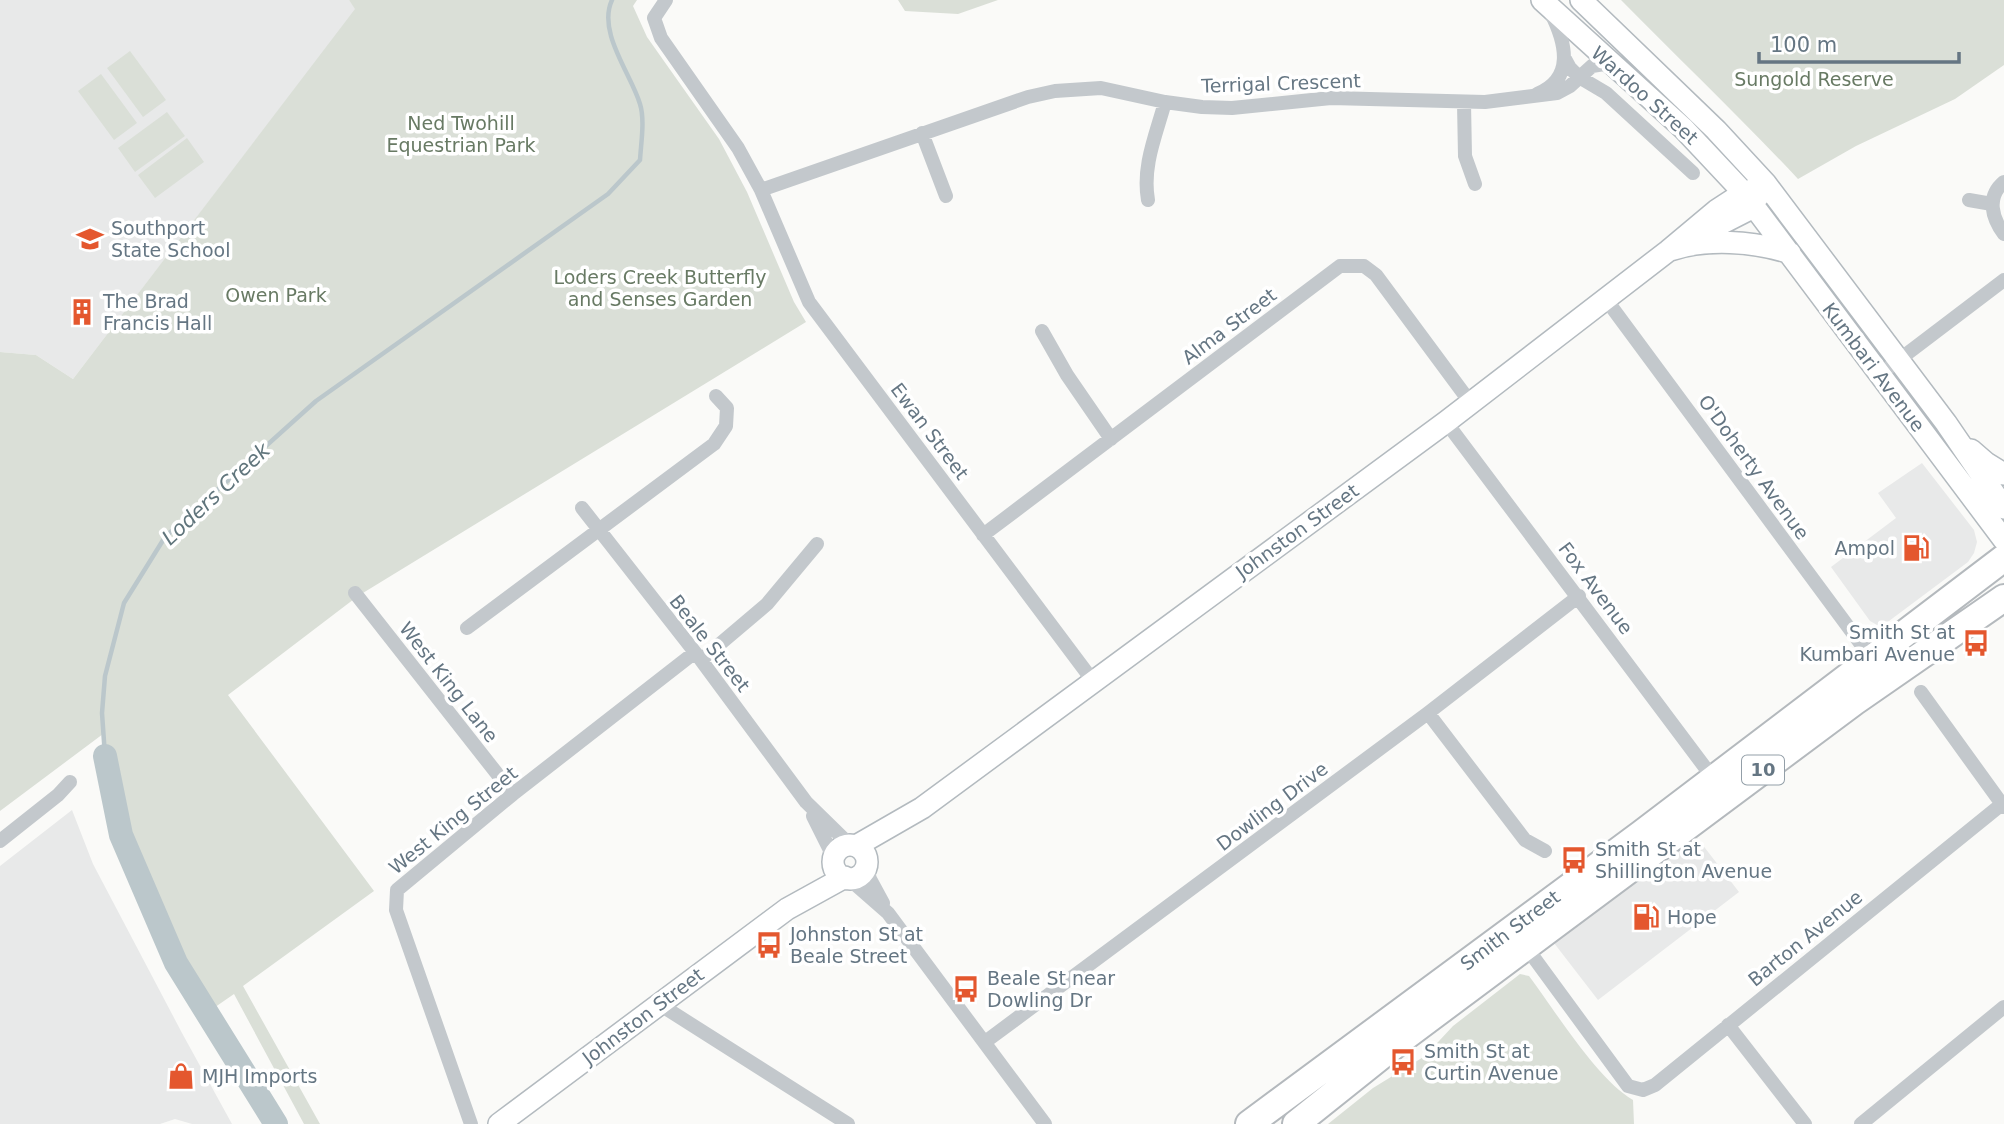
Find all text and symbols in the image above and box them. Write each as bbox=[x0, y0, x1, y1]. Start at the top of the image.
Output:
scale bar bbox=[1759, 21, 1958, 65]
text: 100 m bbox=[1770, 33, 1837, 57]
street label: Wardoo Street bbox=[1587, 41, 1703, 149]
park label: Sungold Reserve bbox=[1734, 68, 1894, 90]
street label: Terrigal Crescent bbox=[1200, 69, 1361, 97]
park label: Ned Twohill Equestrian Park bbox=[386, 112, 536, 156]
place label: Southport State School bbox=[111, 217, 230, 261]
school or university icon: Southport State School bbox=[75, 224, 105, 254]
park label: Loders Creek Butterfly and Senses Garden bbox=[553, 266, 767, 310]
street label: Alma Street bbox=[1178, 283, 1280, 369]
park label: Owen Park bbox=[225, 284, 327, 306]
place label: The Brad Francis Hall bbox=[102, 290, 212, 334]
building icon: The Brad Francis Hall bbox=[67, 297, 97, 327]
street label: Kumbari Avenue bbox=[1818, 298, 1930, 436]
street label: Ewan Street bbox=[887, 378, 973, 484]
street label: O'Doherty Avenue bbox=[1694, 390, 1814, 544]
water label: Loders Creek bbox=[157, 437, 275, 550]
street label: Johnston Street bbox=[1231, 479, 1363, 583]
fuel station icon: Ampol bbox=[1901, 533, 1931, 563]
place label: Ampol bbox=[1835, 537, 1895, 559]
street label: Fox Avenue bbox=[1554, 538, 1638, 638]
street label: Beale Street bbox=[665, 590, 755, 696]
street label: West King Lane bbox=[395, 617, 503, 747]
place label: Smith St at Kumbari Avenue bbox=[1800, 621, 1955, 665]
bus stop icon: Smith St at Kumbari Avenue bbox=[1961, 628, 1991, 658]
road number: 10 bbox=[1742, 756, 1784, 784]
street label: Dowling Drive bbox=[1212, 757, 1332, 855]
street label: West King Street bbox=[385, 762, 521, 878]
place label: Smith St at Shillington Avenue bbox=[1595, 838, 1772, 882]
bus stop icon: Smith St at Shillington Avenue bbox=[1559, 845, 1589, 875]
street label: Smith Street bbox=[1456, 885, 1564, 975]
street label: Barton Avenue bbox=[1744, 885, 1866, 991]
fuel station icon: Hope bbox=[1631, 902, 1661, 932]
place label: Hope bbox=[1667, 906, 1717, 928]
place label: Johnston St at Beale Street bbox=[789, 923, 923, 967]
bus stop icon: Johnston St at Beale Street bbox=[754, 930, 784, 960]
street label: Johnston Street bbox=[577, 963, 708, 1069]
place label: Beale St near Dowling Dr bbox=[987, 967, 1115, 1011]
bus stop icon: Beale St near Dowling Dr bbox=[951, 974, 981, 1004]
place label: Smith St at Curtin Avenue bbox=[1424, 1040, 1559, 1084]
bus stop icon: Smith St at Curtin Avenue bbox=[1388, 1047, 1418, 1077]
shop icon: MJH Imports bbox=[166, 1061, 196, 1091]
place label: MJH Imports bbox=[202, 1065, 317, 1087]

